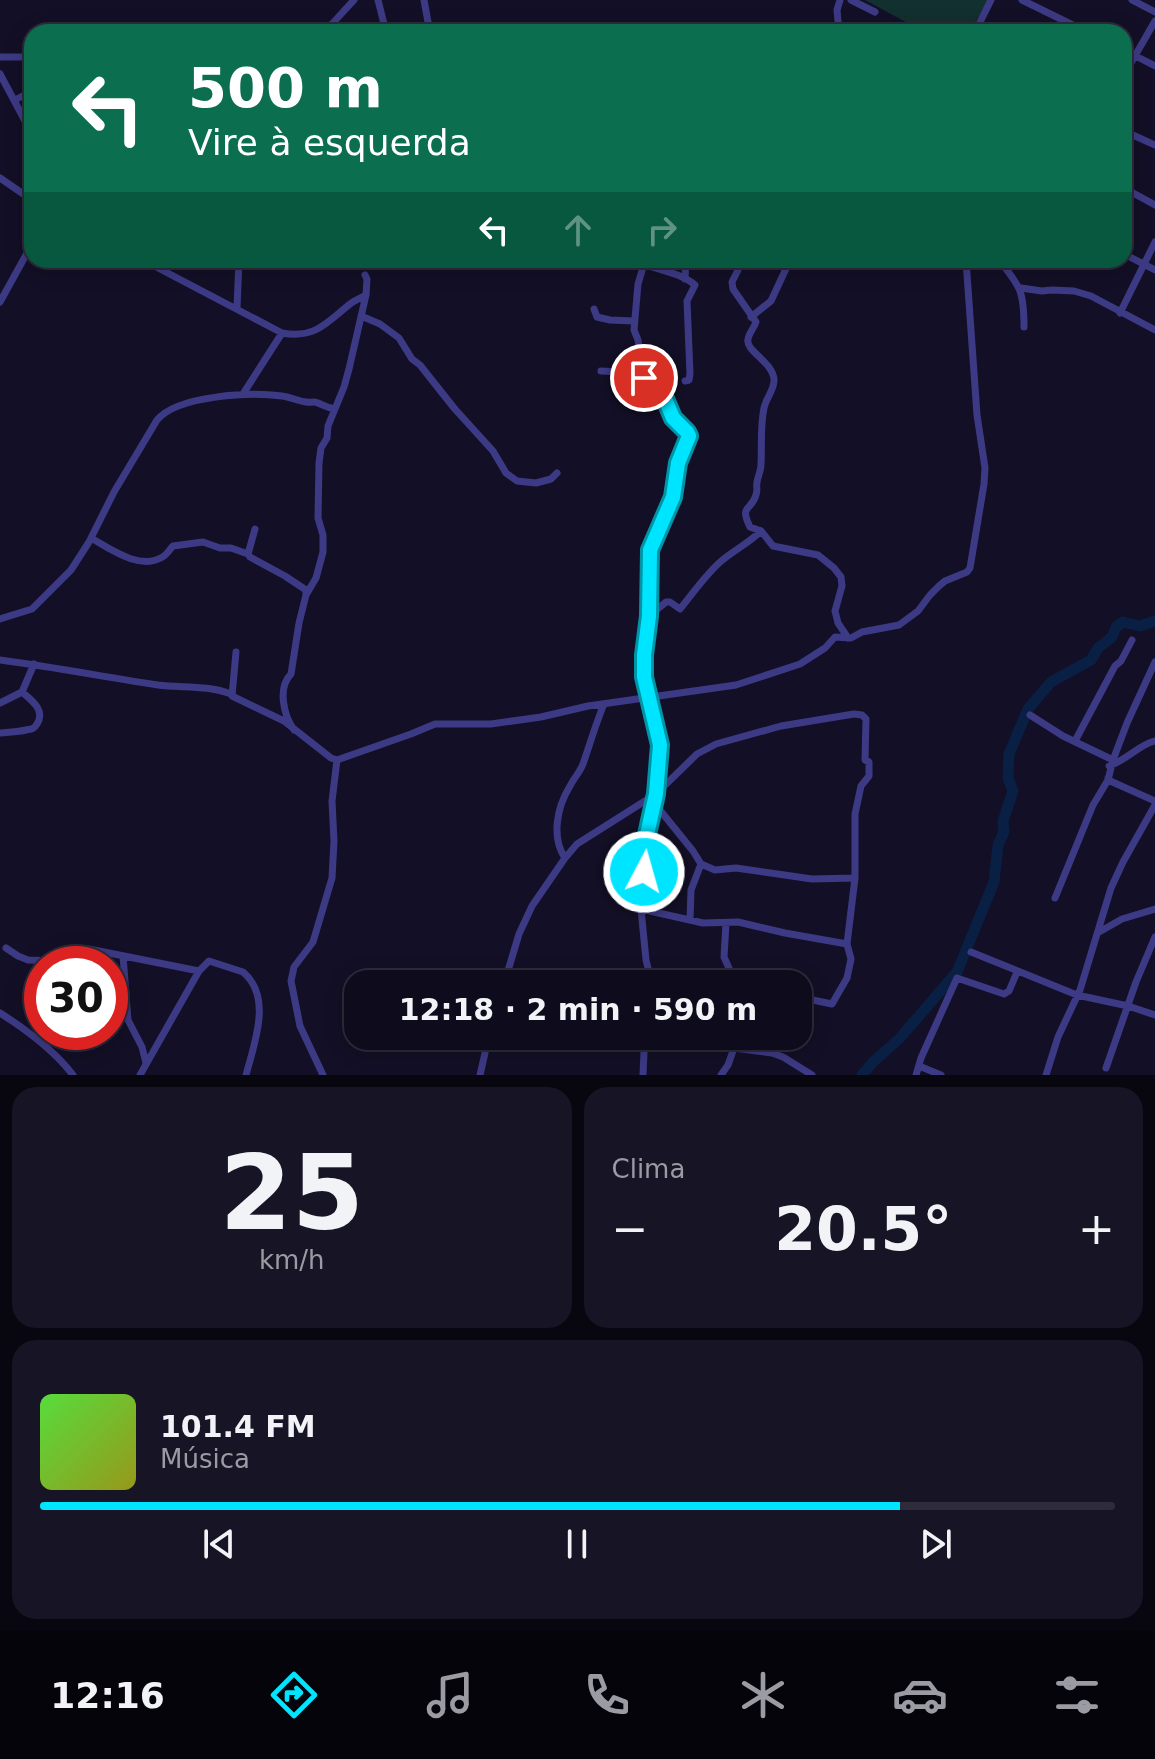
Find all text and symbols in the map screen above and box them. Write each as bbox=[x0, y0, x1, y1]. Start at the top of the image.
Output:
text: 500 m bbox=[188, 55, 383, 120]
icon: left bbox=[56, 56, 160, 160]
text: Vire à esquerda bbox=[188, 122, 471, 163]
icon: left bbox=[472, 208, 516, 252]
icon: ahead bbox=[556, 208, 600, 252]
icon: right bbox=[640, 208, 684, 252]
pin bbox=[610, 344, 678, 412]
icon: arrive bbox=[622, 356, 666, 400]
position arrow bbox=[602, 830, 686, 914]
speed limit sign: 30 bbox=[24, 946, 128, 1050]
text: 12:18 · 2 min · 590 m bbox=[399, 992, 757, 1027]
text: 25 bbox=[219, 1132, 364, 1254]
text: Clima bbox=[612, 1154, 685, 1184]
text: 20.5° bbox=[774, 1194, 952, 1264]
text: − bbox=[612, 1203, 648, 1254]
text: + bbox=[1078, 1203, 1115, 1254]
text: km/h bbox=[259, 1245, 325, 1275]
text: 101.4 FM bbox=[160, 1409, 316, 1444]
text: Música bbox=[160, 1444, 250, 1474]
icon: previous bbox=[197, 1522, 241, 1566]
icon: pause bbox=[555, 1522, 599, 1566]
icon: next bbox=[914, 1522, 958, 1566]
icon: directions bbox=[266, 1667, 322, 1723]
icon: music bbox=[422, 1667, 478, 1723]
icon: phone bbox=[579, 1667, 635, 1723]
icon: climate bbox=[735, 1667, 791, 1723]
icon: car bbox=[892, 1667, 948, 1723]
icon: filters bbox=[1049, 1667, 1105, 1723]
text: 12:16 bbox=[50, 1675, 165, 1716]

